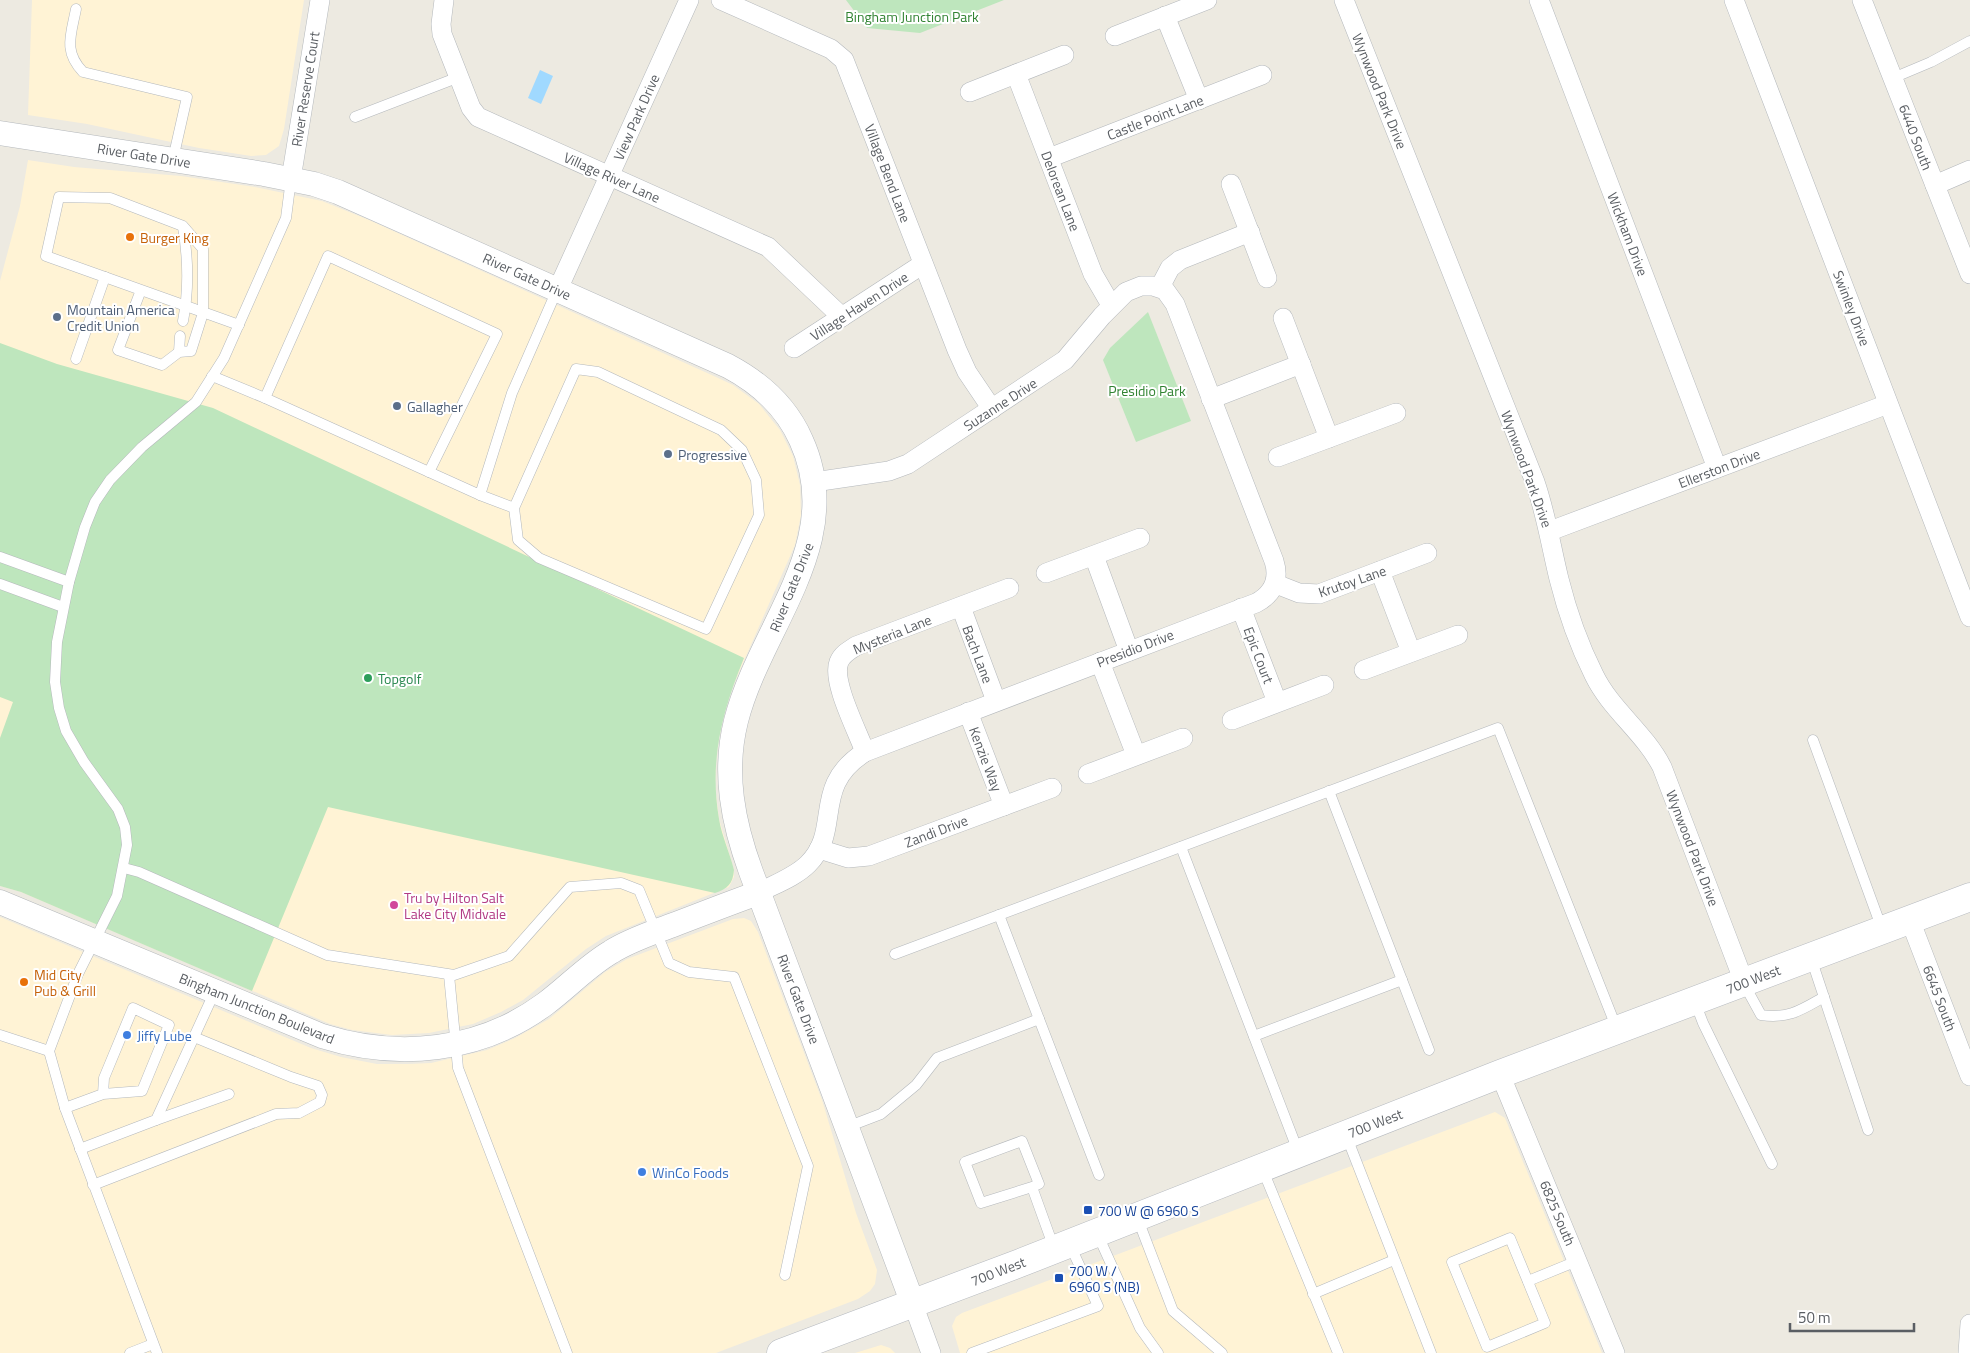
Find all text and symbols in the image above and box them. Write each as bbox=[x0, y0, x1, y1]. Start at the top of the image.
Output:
park label: Bingham Junction Park bbox=[845, 6, 979, 27]
street label: River Reserve Court bbox=[286, 30, 324, 148]
street label: Wynwood Park Drive bbox=[1347, 30, 1413, 152]
street label: View Park Drive bbox=[608, 70, 664, 164]
street label: Castle Point Lane bbox=[1104, 89, 1206, 145]
street label: 6440 South bbox=[1894, 101, 1938, 173]
street label: Village Bend Lane bbox=[860, 121, 916, 225]
street label: River Gate Drive bbox=[96, 137, 192, 173]
street label: Village River Lane bbox=[560, 146, 664, 208]
street label: Delorean Lane bbox=[1036, 148, 1086, 234]
street label: Wickham Drive bbox=[1602, 189, 1654, 279]
place label: Burger King bbox=[140, 227, 209, 248]
marker: Burger King bbox=[124, 231, 136, 243]
street label: River Gate Drive bbox=[480, 247, 574, 305]
street label: Village Haven Drive bbox=[806, 266, 912, 346]
street label: Swinley Drive bbox=[1828, 267, 1876, 349]
place label: Mountain America Credit Union bbox=[67, 299, 175, 336]
marker: Mountain America Credit Union bbox=[51, 311, 63, 323]
street label: Suzanne Drive bbox=[959, 372, 1041, 436]
park label: Presidio Park bbox=[1108, 380, 1186, 401]
place label: Gallagher bbox=[407, 396, 463, 417]
marker: Gallagher bbox=[391, 400, 403, 412]
street label: Wynwood Park Drive bbox=[1496, 408, 1558, 530]
street label: Ellerston Drive bbox=[1675, 443, 1763, 493]
place label: Progressive bbox=[678, 444, 747, 465]
marker: Progressive bbox=[662, 448, 674, 460]
street label: River Gate Drive bbox=[764, 539, 818, 635]
street label: Krutoy Lane bbox=[1315, 560, 1389, 602]
street label: Mysteria Lane bbox=[849, 609, 935, 659]
street label: Bach Lane bbox=[957, 622, 999, 686]
street label: Epic Court bbox=[1239, 623, 1279, 687]
street label: Presidio Drive bbox=[1093, 624, 1177, 672]
place label: Topgolf bbox=[378, 668, 422, 689]
marker: Topgolf bbox=[362, 672, 374, 684]
street label: Kenzie Way bbox=[964, 724, 1008, 795]
street label: Wynwood Park Drive bbox=[1661, 787, 1725, 909]
street label: Zandi Drive bbox=[901, 809, 971, 853]
place label: Tru by Hilton Salt Lake City Midvale bbox=[404, 887, 506, 924]
marker: Tru by Hilton Salt Lake City Midvale bbox=[388, 899, 400, 911]
street label: River Gate Drive bbox=[772, 951, 826, 1047]
street label: 700 West bbox=[1723, 959, 1784, 999]
street label: 6645 South bbox=[1918, 962, 1962, 1034]
place label: Mid City Pub & Grill bbox=[34, 964, 96, 1001]
street label: Bingham Junction Boulevard bbox=[176, 967, 338, 1049]
marker: Mid City Pub & Grill bbox=[18, 976, 30, 988]
place label: Jiffy Lube bbox=[137, 1025, 192, 1046]
marker: Jiffy Lube bbox=[121, 1029, 133, 1041]
street label: 700 West bbox=[1345, 1103, 1406, 1143]
place label: WinCo Foods bbox=[652, 1162, 729, 1183]
marker: WinCo Foods bbox=[636, 1166, 648, 1178]
street label: 6825 South bbox=[1535, 1177, 1581, 1249]
place label: 700 W @ 6960 S bbox=[1098, 1200, 1199, 1221]
marker: 700 W @ 6960 S bbox=[1082, 1204, 1094, 1216]
street label: 700 West bbox=[968, 1251, 1029, 1291]
place label: 700 W / 6960 S (NB) bbox=[1069, 1260, 1140, 1297]
marker: 700 W / 6960 S (NB) bbox=[1053, 1272, 1065, 1284]
scale bar bbox=[1790, 1300, 1914, 1332]
text: 50 m bbox=[1798, 1306, 1831, 1329]

